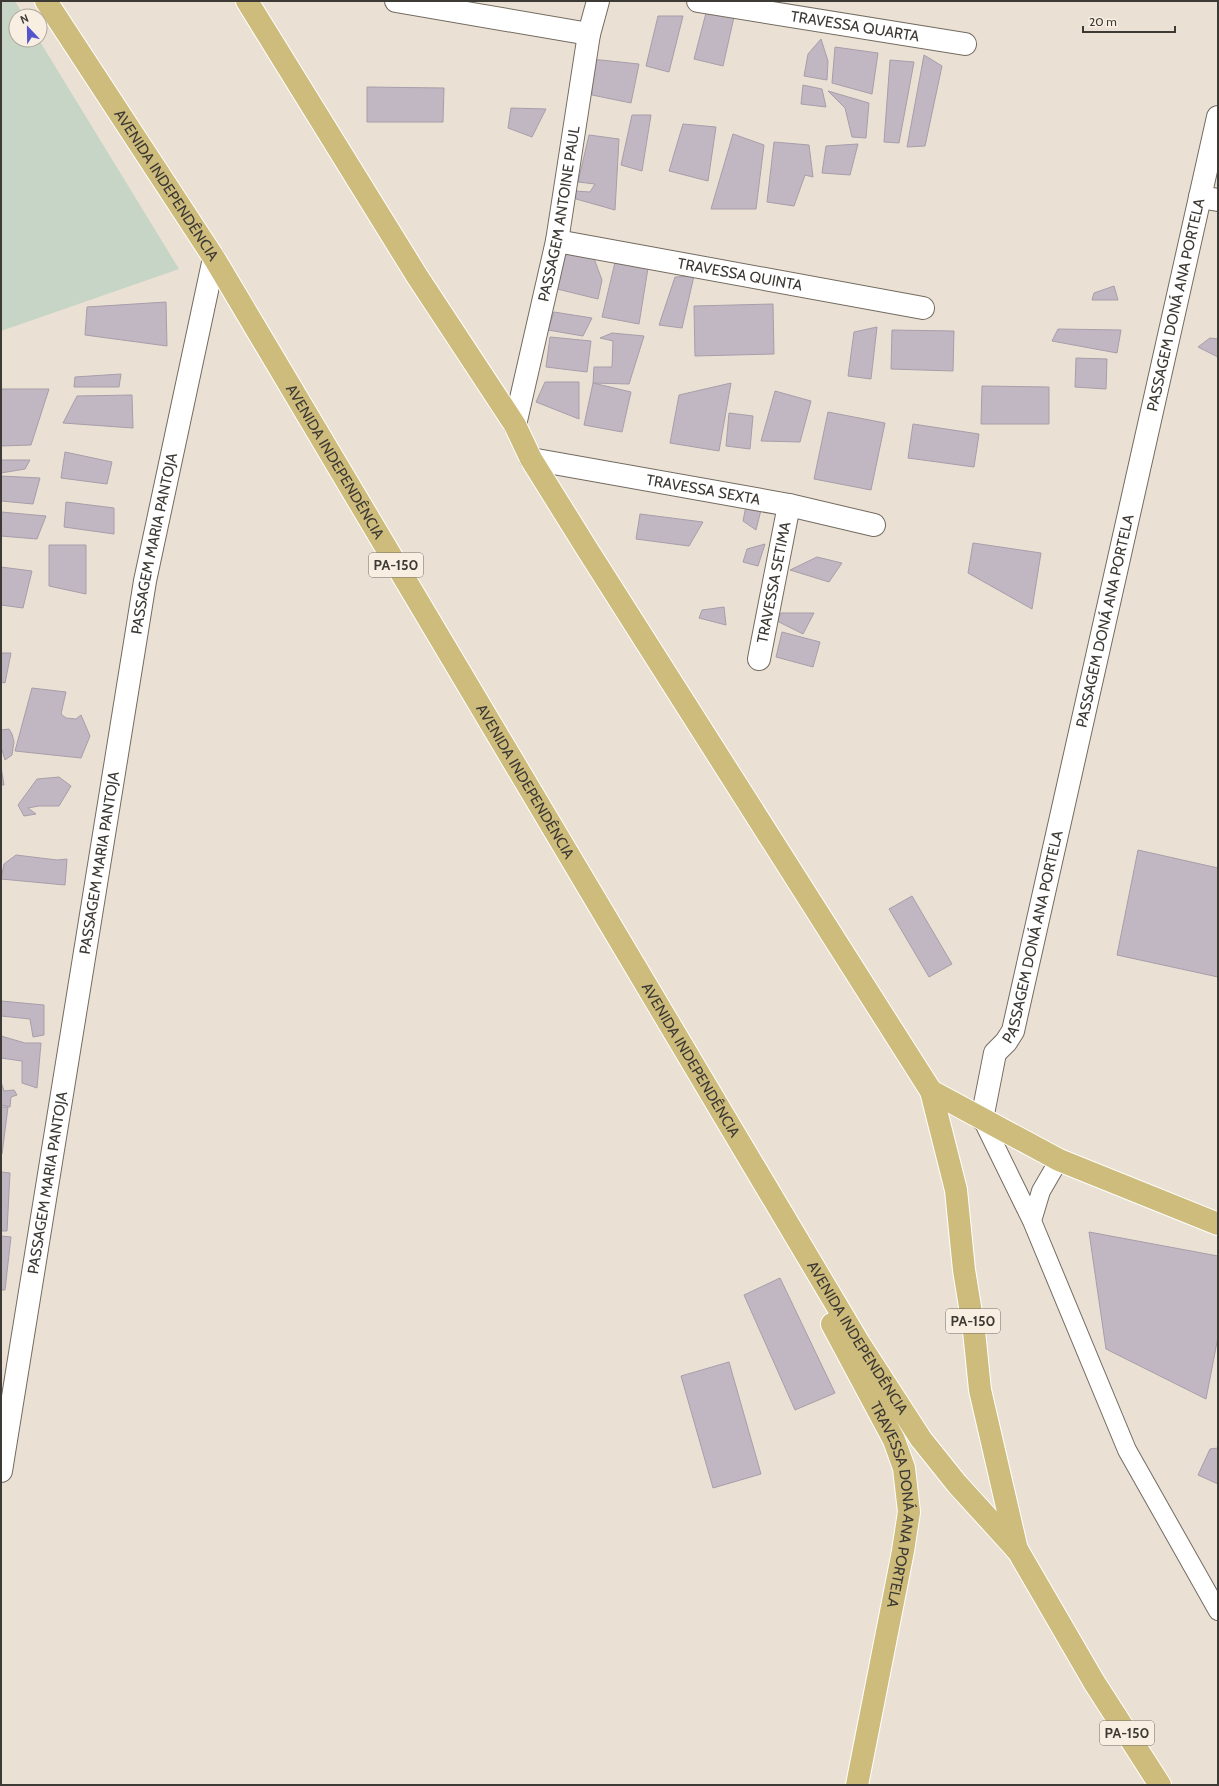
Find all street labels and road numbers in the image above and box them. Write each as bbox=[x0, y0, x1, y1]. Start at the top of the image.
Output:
street label: TRAVESSA QUARTA bbox=[789, 7, 921, 46]
street label: AVENIDA INDEPENDÊNCIA bbox=[110, 106, 223, 265]
street label: PASSAGEM ANTOINE PAUL bbox=[534, 124, 584, 303]
street label: PASSAGEM DONÁ ANA PORTELA bbox=[1143, 196, 1209, 413]
street label: TRAVESSA QUINTA bbox=[676, 254, 805, 295]
street label: AVENIDA INDEPENDÊNCIA bbox=[282, 381, 388, 543]
street label: PASSAGEM MARIA PANTOJA bbox=[127, 450, 181, 636]
street label: TRAVESSA SEXTA bbox=[645, 471, 763, 509]
street label: PASSAGEM DONÁ ANA PORTELA bbox=[1072, 512, 1138, 729]
street label: TRAVESSA SETIMA bbox=[753, 519, 795, 645]
road number: PA-150 bbox=[369, 553, 423, 577]
street label: AVENIDA INDEPENDÊNCIA bbox=[472, 701, 578, 863]
street label: PASSAGEM MARIA PANTOJA bbox=[76, 770, 123, 956]
street label: PASSAGEM DONÁ ANA PORTELA bbox=[999, 828, 1067, 1047]
street label: AVENIDA INDEPENDÊNCIA bbox=[638, 979, 744, 1141]
street label: PASSAGEM MARIA PANTOJA bbox=[24, 1089, 71, 1275]
street label: AVENIDA INDEPENDÊNCIA bbox=[803, 1258, 912, 1418]
road number: PA-150 bbox=[946, 1309, 1000, 1333]
street label: TRAVESSA DONÁ ANA PORTELA bbox=[866, 1399, 919, 1610]
road number: PA-150 bbox=[1100, 1721, 1154, 1745]

